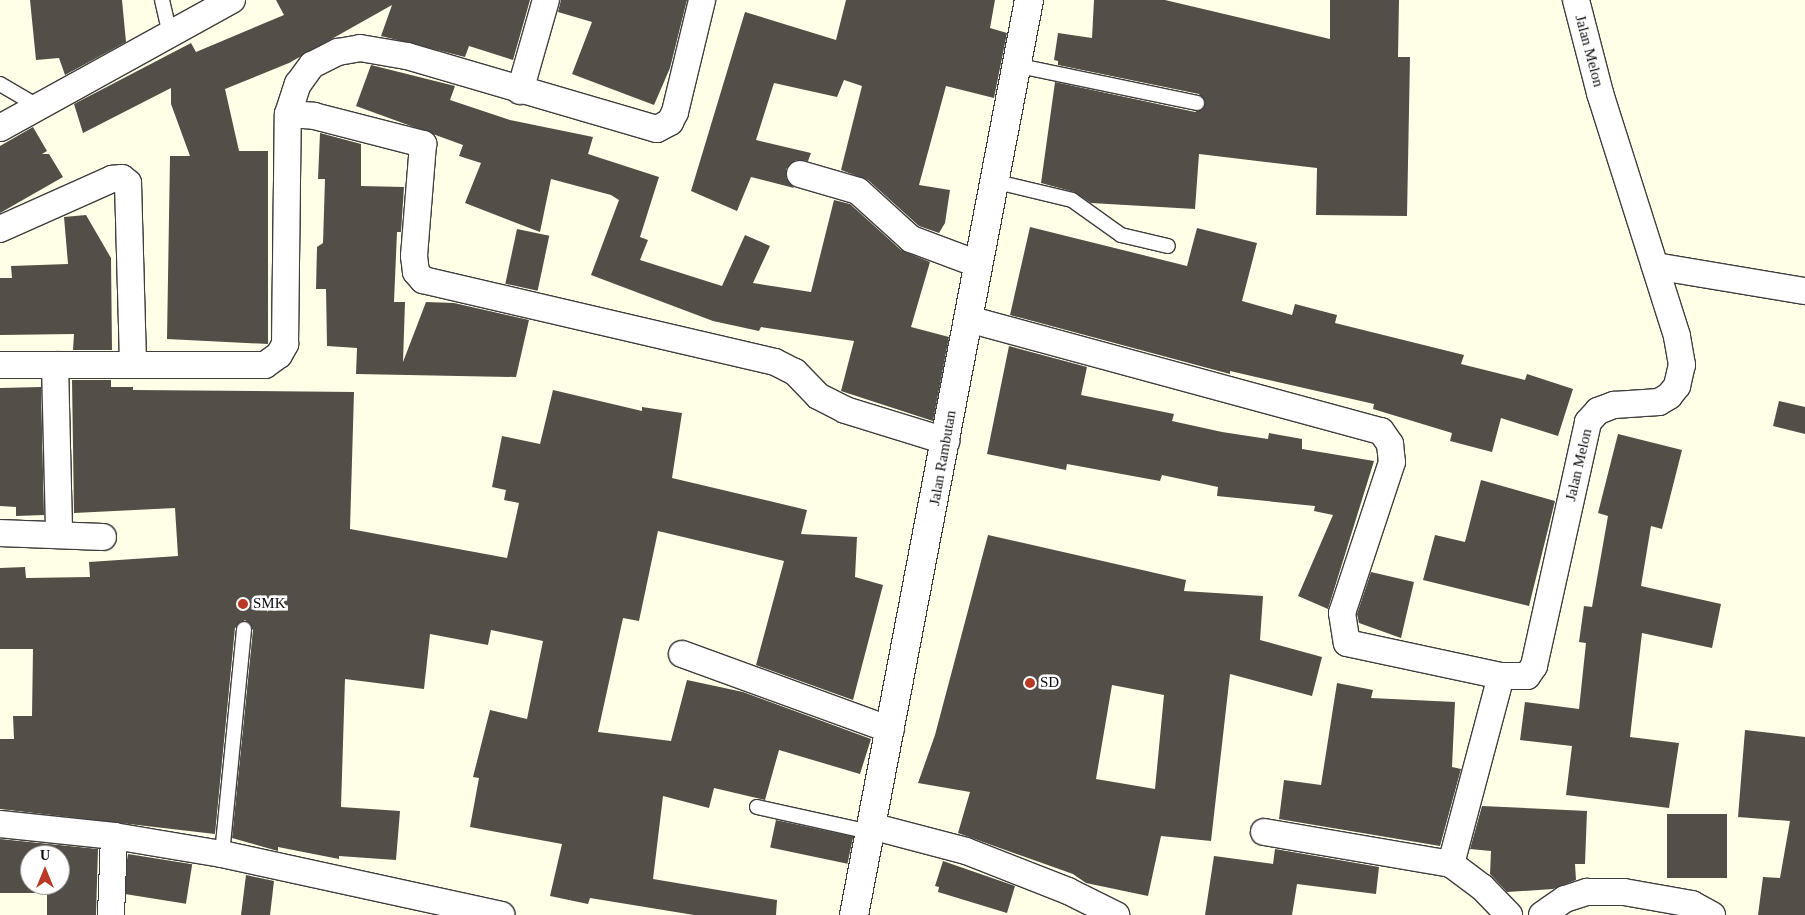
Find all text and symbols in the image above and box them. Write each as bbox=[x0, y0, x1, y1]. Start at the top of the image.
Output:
street label: Jalan Melon bbox=[1571, 13, 1607, 89]
street label: Jalan Rambutan bbox=[926, 409, 960, 507]
street label: Jalan Melon bbox=[1562, 427, 1596, 503]
place label: SMK bbox=[253, 595, 286, 613]
marker: SMK bbox=[237, 598, 249, 610]
place label: SD bbox=[1040, 674, 1059, 692]
marker: SD bbox=[1024, 677, 1036, 689]
north arrow bbox=[20, 845, 70, 895]
text: U bbox=[40, 848, 50, 863]

